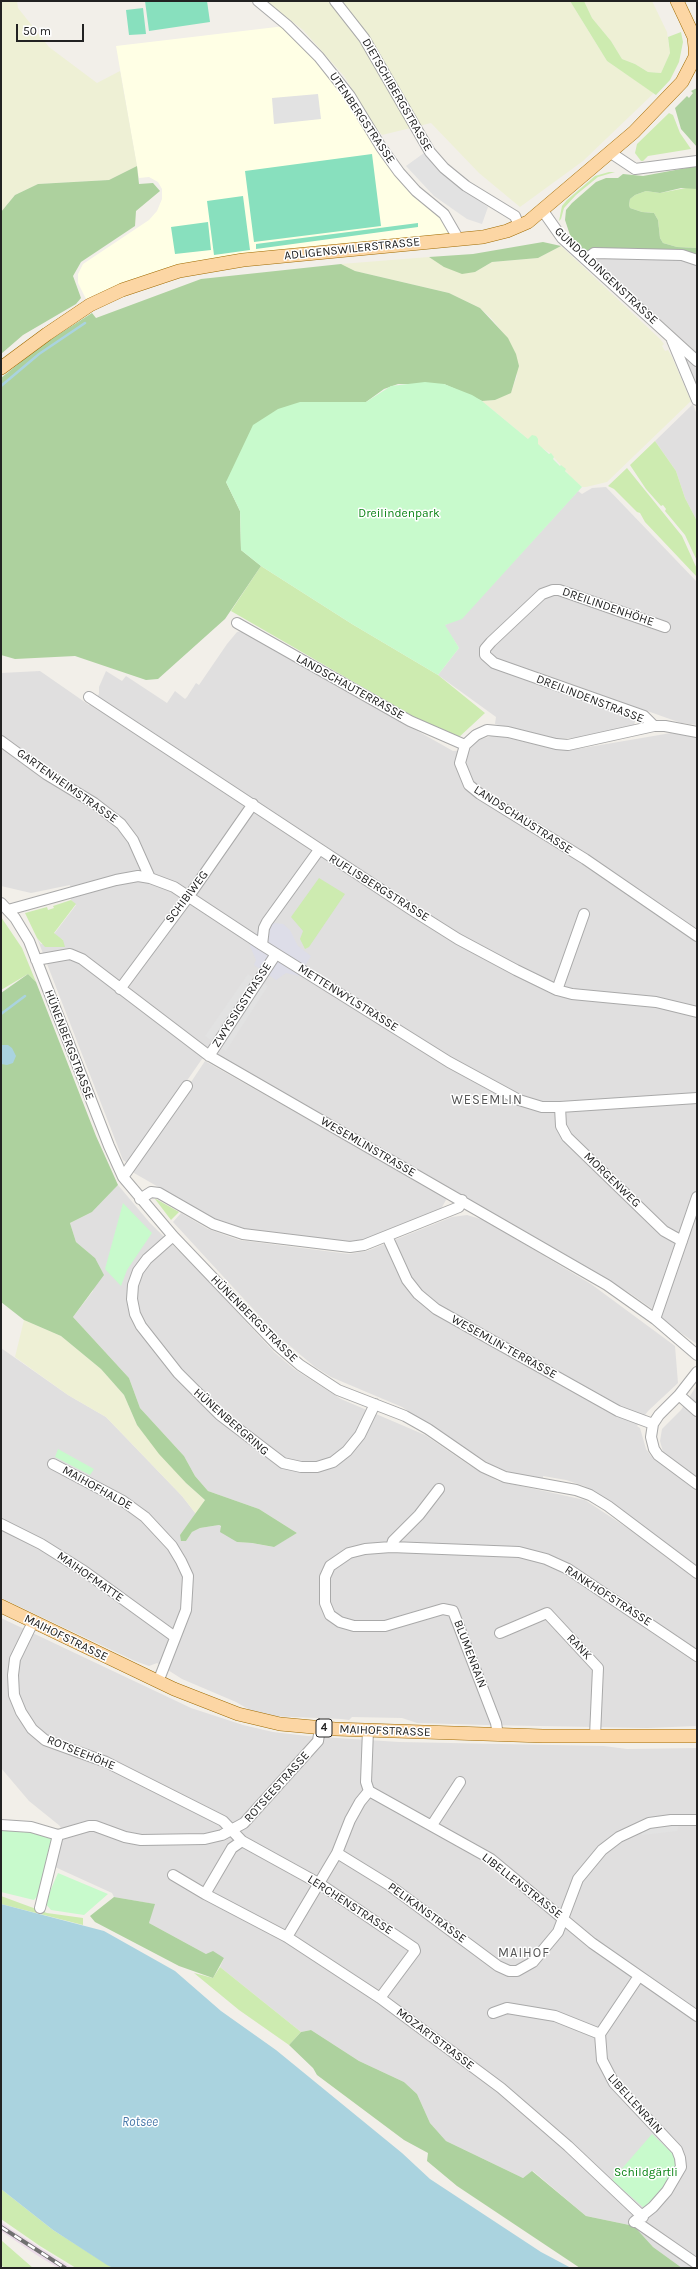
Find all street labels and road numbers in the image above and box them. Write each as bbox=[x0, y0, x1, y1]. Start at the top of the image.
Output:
street label: DIETSCHIBERGSTRASSE bbox=[359, 36, 435, 154]
street label: UTENBERGSTRASSE bbox=[326, 70, 398, 166]
street label: GUNDOLDINGENSTRASSE bbox=[551, 224, 661, 328]
street label: ADLIGENSWILERSTRASSE bbox=[283, 235, 421, 263]
street label: DREILINDENHÖHE bbox=[560, 585, 656, 629]
street label: LANDSCHAUTERRASSE bbox=[293, 651, 407, 723]
street label: DREILINDENSTRASSE bbox=[534, 672, 646, 726]
street label: GARTENHEIMSTRASSE bbox=[14, 746, 120, 826]
street label: LANDSCHAUSTRASSE bbox=[471, 783, 575, 857]
street label: RUFLISBERGSTRASSE bbox=[326, 851, 432, 925]
street label: SCHIBIWEG bbox=[163, 868, 211, 926]
street label: ZWYSSIGSTRASSE bbox=[209, 960, 275, 1050]
street label: METTENWYLSTRASSE bbox=[295, 961, 401, 1035]
street label: HÜNENBERGSTRASSE bbox=[41, 988, 97, 1102]
street label: WESEMLINSTRASSE bbox=[318, 1114, 418, 1180]
street label: MORGENWEG bbox=[581, 1149, 643, 1211]
street label: HÜNENBERGSTRASSE bbox=[208, 1273, 300, 1365]
street label: WESEMLIN-TERRASSE bbox=[449, 1312, 559, 1382]
street label: HÜNENBERGRING bbox=[190, 1385, 272, 1459]
street label: MAIHOFHALDE bbox=[60, 1463, 134, 1513]
street label: MAIHOFMATTE bbox=[54, 1549, 126, 1605]
street label: RANKHOFSTRASSE bbox=[562, 1563, 654, 1629]
street label: MAIHOFSTRASSE bbox=[22, 1612, 110, 1664]
street label: BLUMENRAIN bbox=[450, 1618, 490, 1690]
street label: RANK bbox=[564, 1631, 594, 1663]
road number: 4 bbox=[316, 1719, 332, 1737]
street label: MAIHOFSTRASSE bbox=[339, 1722, 431, 1740]
street label: ROTSEEHÖHE bbox=[45, 1733, 117, 1773]
street label: ROTSEESTRASSE bbox=[241, 1749, 313, 1825]
street label: LIBELLENSTRASSE bbox=[479, 1850, 565, 1922]
street label: LERCHENSTRASSE bbox=[305, 1872, 395, 1938]
street label: PELIKANSTRASSE bbox=[385, 1880, 469, 1946]
street label: MOZARTSTRASSE bbox=[393, 2005, 477, 2073]
street label: LIBELLENRAIN bbox=[605, 2071, 665, 2137]

